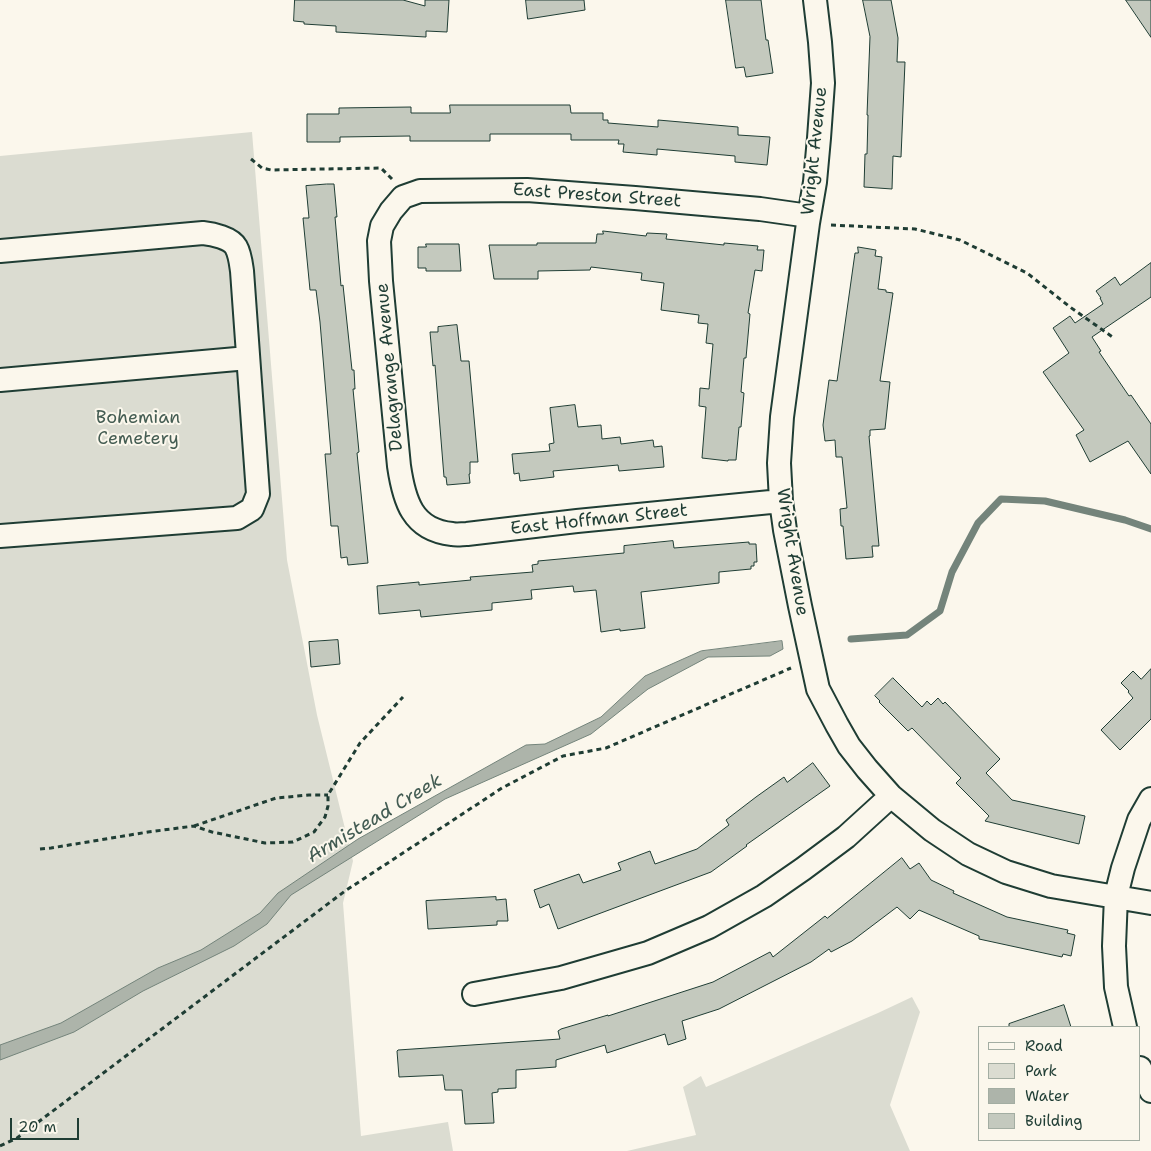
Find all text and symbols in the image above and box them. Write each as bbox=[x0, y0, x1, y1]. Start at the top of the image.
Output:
street label: Wright Avenue bbox=[798, 86, 832, 216]
street label: East Preston Street bbox=[512, 179, 682, 213]
street label: Delagrange Avenue bbox=[372, 282, 408, 452]
park label: Bohemian Cemetery bbox=[96, 407, 180, 449]
street label: Wright Avenue bbox=[771, 487, 813, 617]
street label: East Hoffman Street bbox=[509, 500, 689, 540]
water label: Armistead Creek bbox=[303, 770, 447, 868]
legend bbox=[978, 1026, 1141, 1141]
text: Road bbox=[1025, 1036, 1063, 1056]
text: Park bbox=[1025, 1061, 1057, 1081]
text: Water bbox=[1025, 1086, 1069, 1106]
scale bar bbox=[12, 1108, 81, 1140]
text: Building bbox=[1025, 1111, 1082, 1131]
text: 20 m bbox=[18, 1117, 57, 1137]

